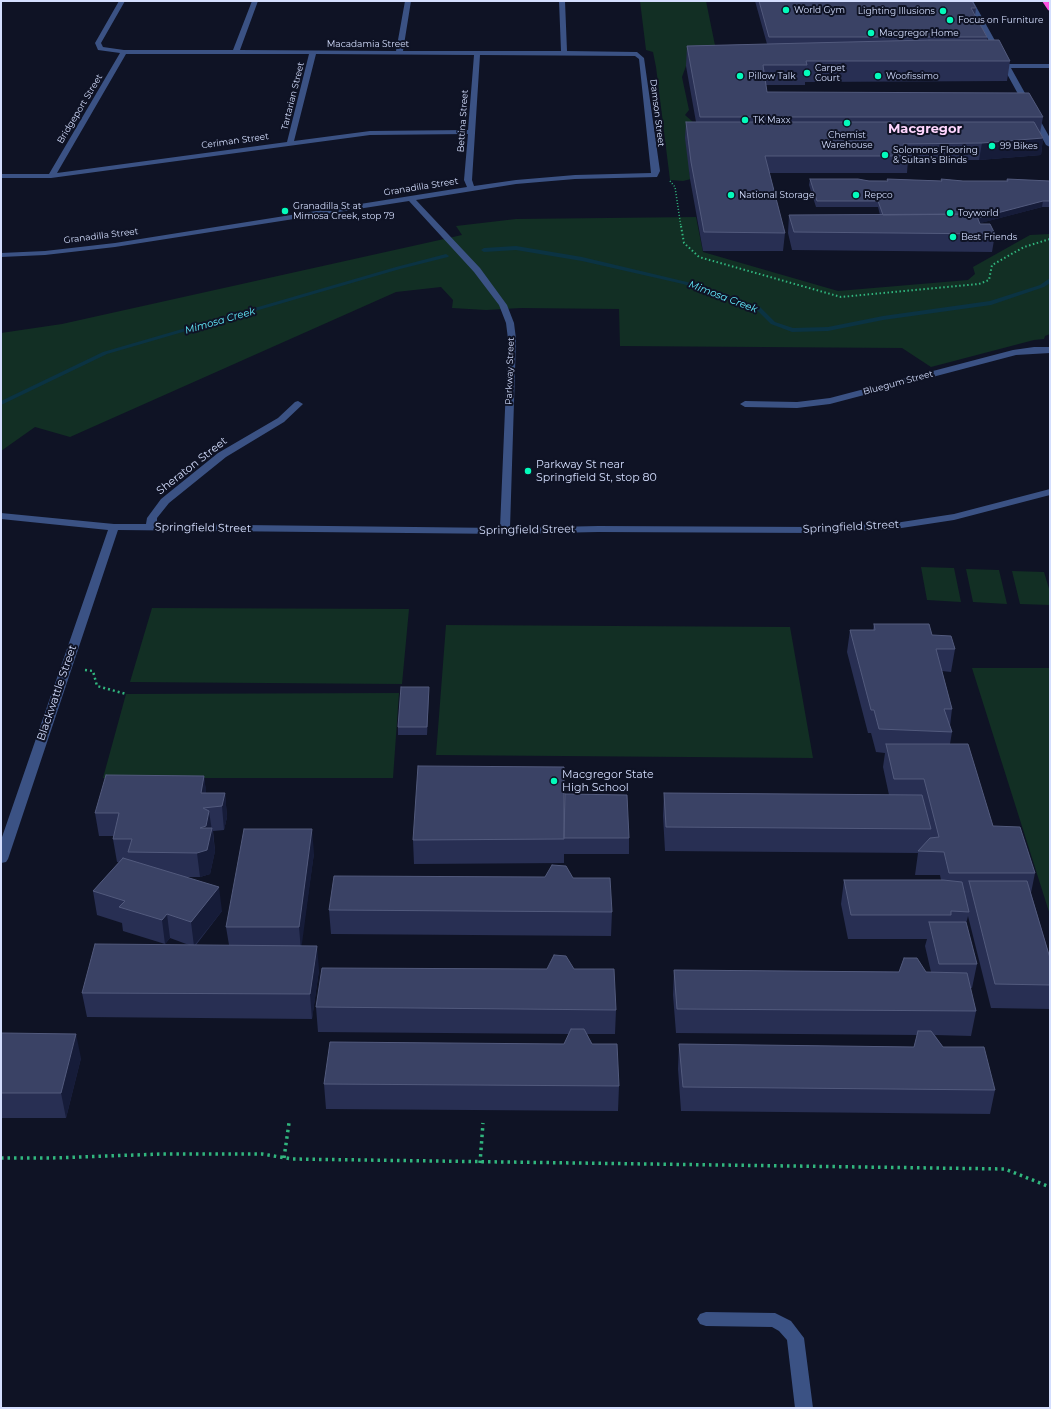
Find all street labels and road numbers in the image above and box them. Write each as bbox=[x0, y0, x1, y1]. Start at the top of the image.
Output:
street label: Macadamia Street bbox=[327, 39, 409, 49]
street label: Tartarian Street bbox=[279, 61, 307, 131]
street label: Bridgeport Street bbox=[55, 72, 105, 146]
street label: Damson Street bbox=[647, 79, 667, 147]
street label: Bettina Street bbox=[455, 89, 471, 153]
street label: Ceriman Street bbox=[201, 131, 269, 151]
street label: Granadilla Street bbox=[383, 176, 459, 198]
street label: Granadilla Street bbox=[63, 226, 139, 246]
street label: Parkway Street bbox=[503, 337, 517, 405]
street label: Bluegum Street bbox=[862, 368, 934, 398]
street label: Sheraton Street bbox=[154, 434, 230, 498]
street label: Springfield Street bbox=[803, 518, 899, 536]
street label: Springfield Street bbox=[155, 521, 251, 535]
street label: Springfield Street bbox=[479, 523, 575, 537]
street label: Blackwattle Street bbox=[34, 643, 80, 743]

